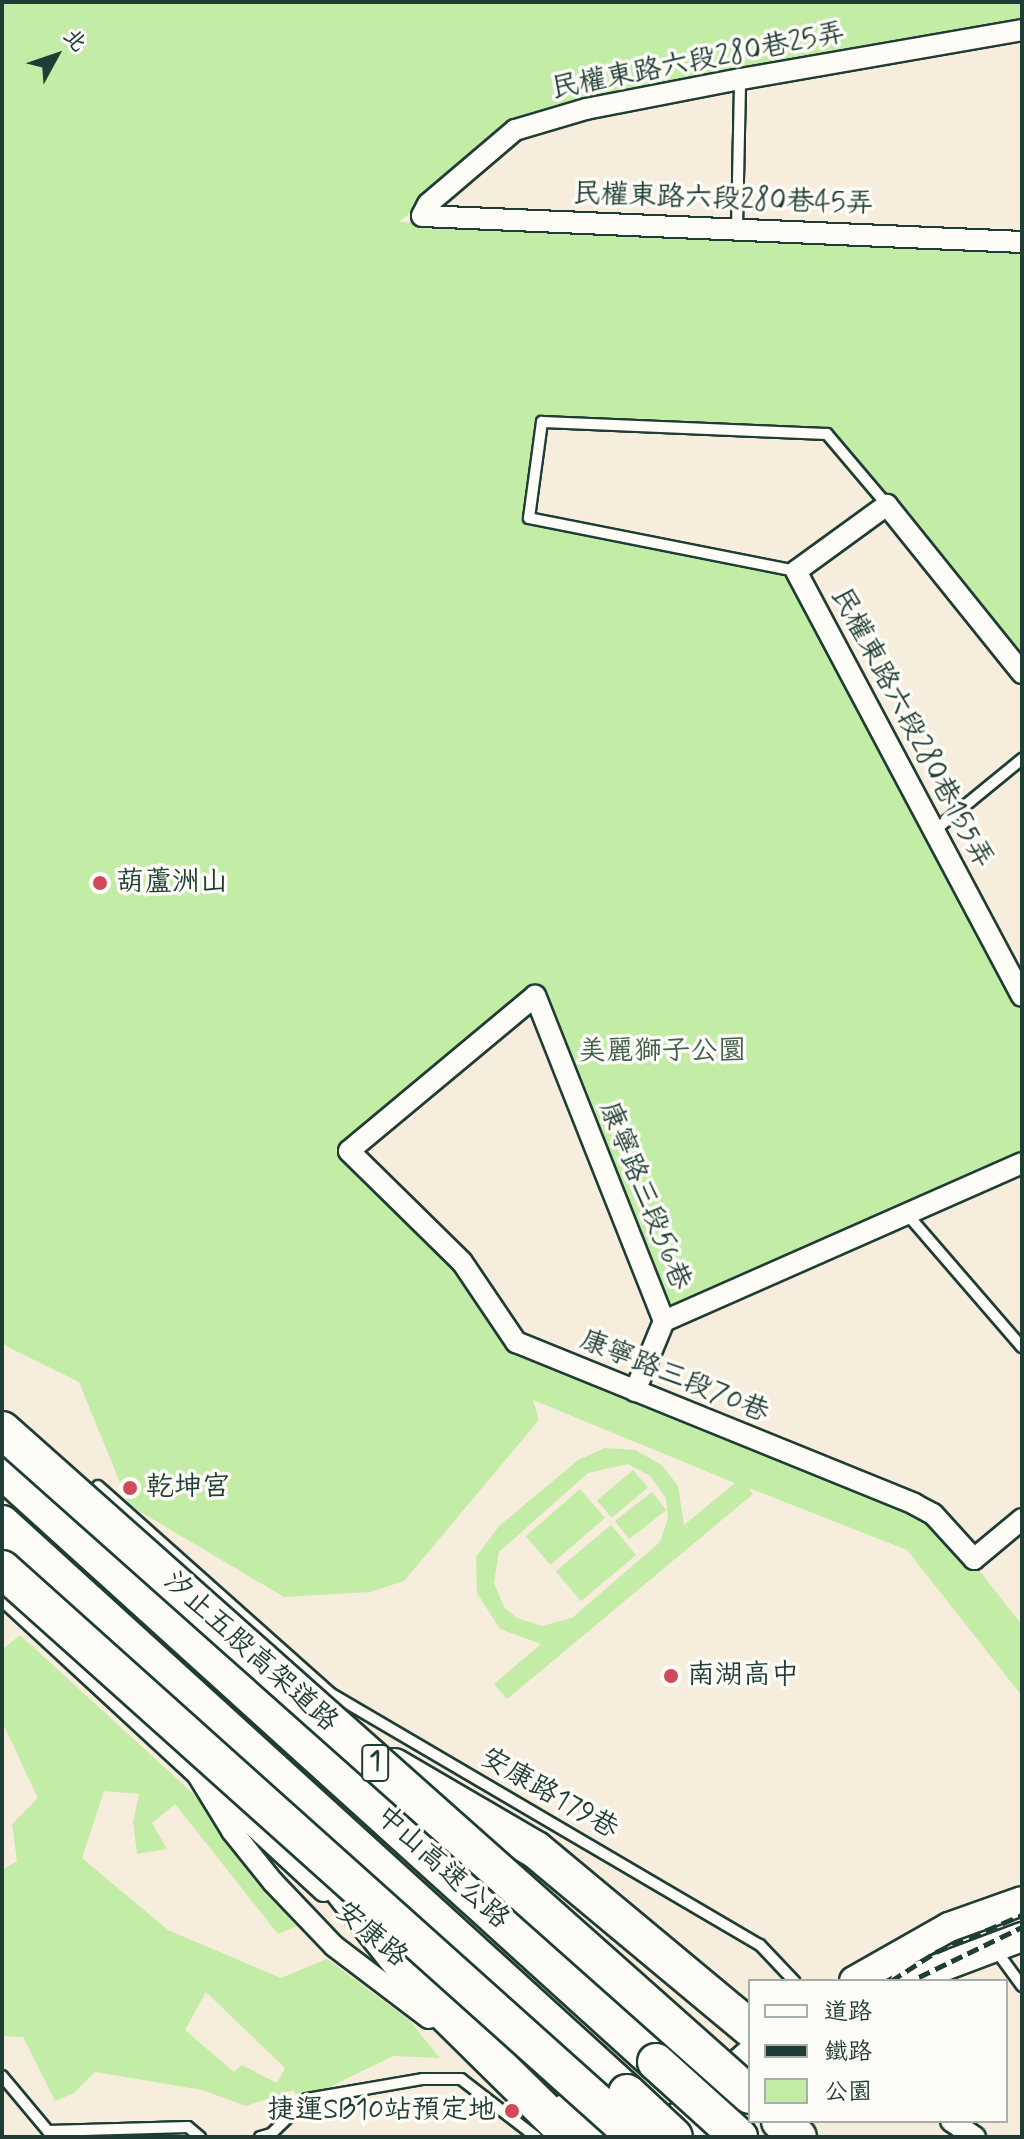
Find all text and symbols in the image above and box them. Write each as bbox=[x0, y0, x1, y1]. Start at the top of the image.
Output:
north arrow bbox=[16, 16, 96, 96]
street label: 民權東路六段280巷25弄 bbox=[548, 17, 848, 107]
text: 北 bbox=[57, 23, 92, 58]
street label: 民權東路六段280巷45弄 bbox=[572, 178, 874, 222]
street label: 民權東路六段280巷155弄 bbox=[823, 582, 999, 874]
place label: 葫蘆洲山 bbox=[116, 866, 228, 900]
marker: 葫蘆洲山 bbox=[91, 874, 109, 892]
park label: 美麗獅子公圜 bbox=[578, 1035, 746, 1069]
street label: 康寧路三段56巷 bbox=[591, 1097, 697, 1295]
street label: 康寧路三段70巷 bbox=[575, 1324, 773, 1430]
place label: 乾坤宮 bbox=[146, 1471, 230, 1505]
marker: 乾坤宮 bbox=[121, 1479, 139, 1497]
street label: 汐止五股高架道路 bbox=[156, 1565, 344, 1739]
place label: 南湖高中 bbox=[687, 1659, 799, 1693]
marker: 南湖高中 bbox=[662, 1667, 680, 1685]
road number: 1 bbox=[361, 1741, 389, 1785]
street label: 安康路179巷 bbox=[474, 1741, 624, 1847]
street label: 中山高速公路 bbox=[368, 1799, 516, 1937]
street label: 安康路 bbox=[328, 1895, 414, 1975]
legend bbox=[748, 1979, 1008, 2123]
text: 道路 bbox=[824, 1997, 872, 2028]
text: 鐵路 bbox=[824, 2037, 872, 2068]
text: 公園 bbox=[824, 2077, 872, 2108]
place label: 捷運SB10站預定地 bbox=[267, 2094, 496, 2128]
marker: 捷運SB10站預定地 bbox=[503, 2102, 521, 2120]

